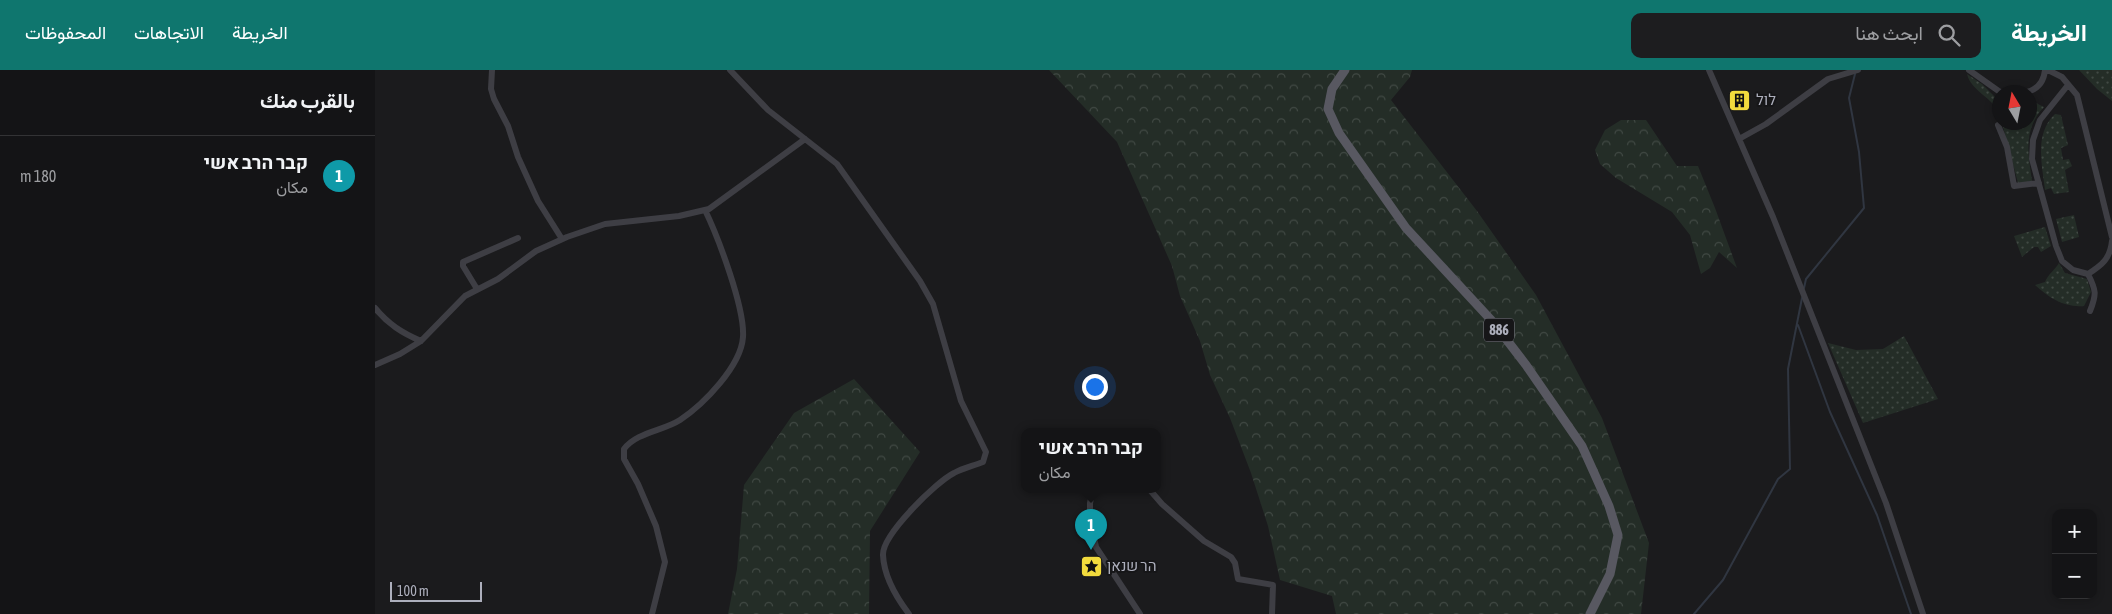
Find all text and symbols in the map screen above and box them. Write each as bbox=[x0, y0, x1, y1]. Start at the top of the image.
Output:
search box bbox=[1631, 13, 1981, 58]
text: الخريطة bbox=[2011, 19, 2087, 46]
icon: search bbox=[1935, 21, 1963, 49]
text: المحفوظات bbox=[25, 22, 106, 43]
text: الاتجاهات bbox=[134, 22, 204, 43]
text: الخريطة bbox=[232, 22, 288, 43]
text: ابحث هنا bbox=[1855, 22, 1923, 44]
north arrow bbox=[1992, 85, 2037, 130]
text: بالقرب منك bbox=[260, 88, 355, 112]
building icon: לול bbox=[1728, 88, 1752, 112]
place label: לול bbox=[1756, 91, 1776, 108]
text: קבר הרב אשי bbox=[204, 151, 308, 173]
text: 180 m bbox=[20, 167, 56, 185]
text: 1 bbox=[335, 167, 343, 185]
text: مكان bbox=[276, 178, 308, 196]
road number: 886 bbox=[1484, 318, 1514, 342]
your location bbox=[1082, 374, 1108, 400]
popup bbox=[1021, 428, 1161, 493]
text: קבר הרב אשי bbox=[1039, 436, 1143, 458]
text: مكان bbox=[1039, 463, 1071, 481]
pin: 1 bbox=[1075, 509, 1107, 550]
map controls bbox=[2052, 509, 2097, 599]
button: + bbox=[2052, 509, 2097, 554]
place icon: הר שנאן bbox=[1079, 554, 1103, 578]
button: − bbox=[2052, 554, 2097, 599]
place label: הר שנאן bbox=[1107, 557, 1157, 574]
scale bar bbox=[390, 579, 483, 602]
text: 100 m bbox=[397, 583, 429, 599]

